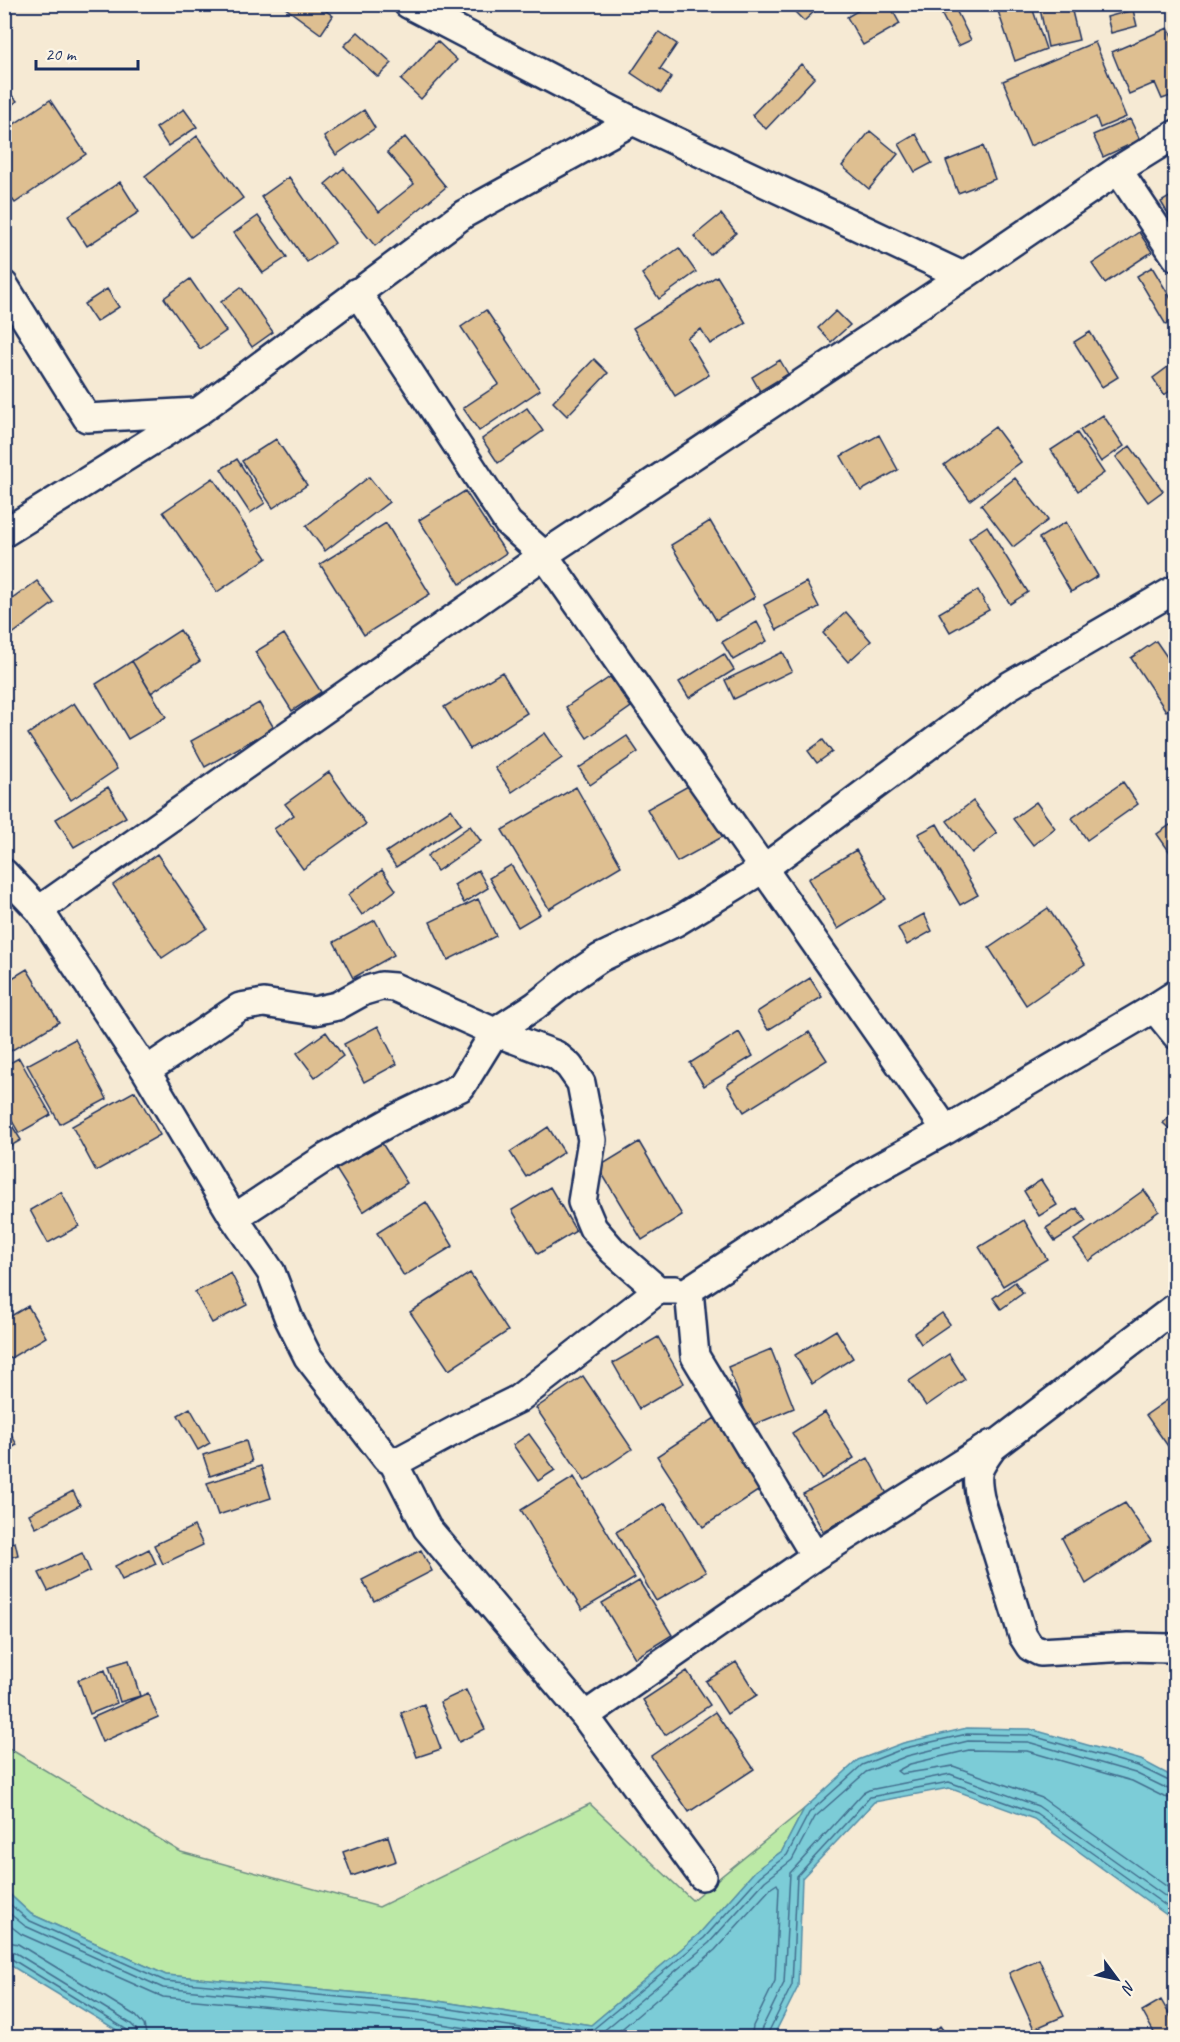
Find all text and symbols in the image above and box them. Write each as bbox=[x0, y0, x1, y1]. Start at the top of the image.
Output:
scale bar bbox=[36, 33, 138, 71]
text: 20 m bbox=[45, 43, 78, 65]
north arrow bbox=[1087, 1949, 1147, 2009]
text: N bbox=[1116, 1977, 1140, 1999]

